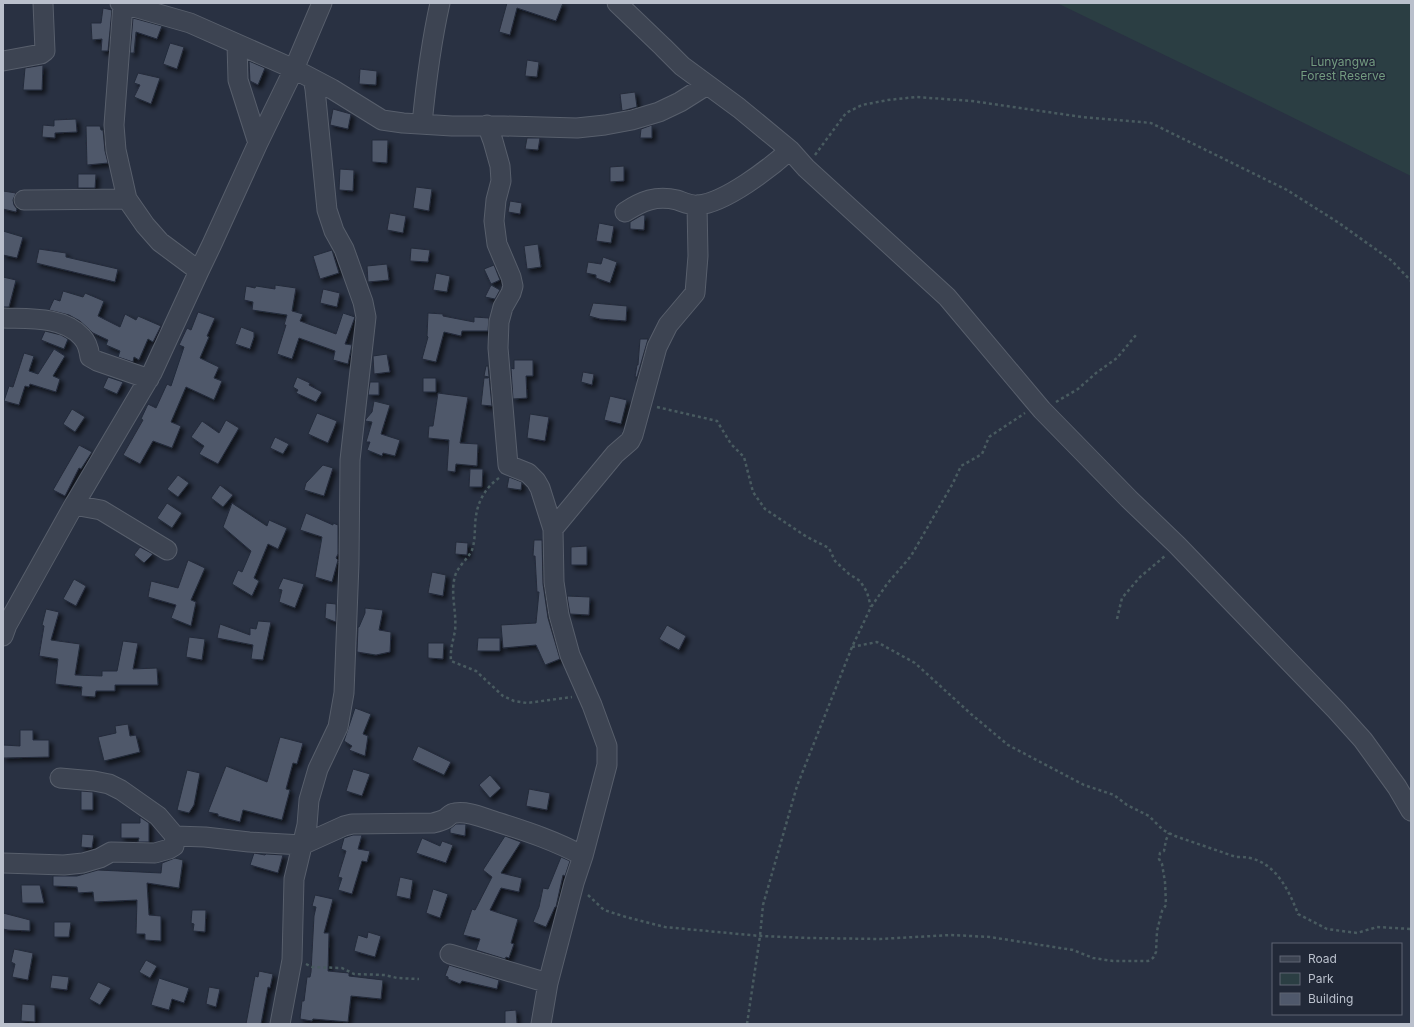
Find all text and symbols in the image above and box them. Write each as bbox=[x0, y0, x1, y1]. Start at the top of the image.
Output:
park label: Lunyangwa Forest Reserve bbox=[1301, 54, 1385, 83]
legend bbox=[1272, 943, 1402, 1015]
text: Road bbox=[1308, 951, 1337, 966]
text: Park bbox=[1308, 971, 1334, 986]
text: Building bbox=[1308, 991, 1353, 1006]

